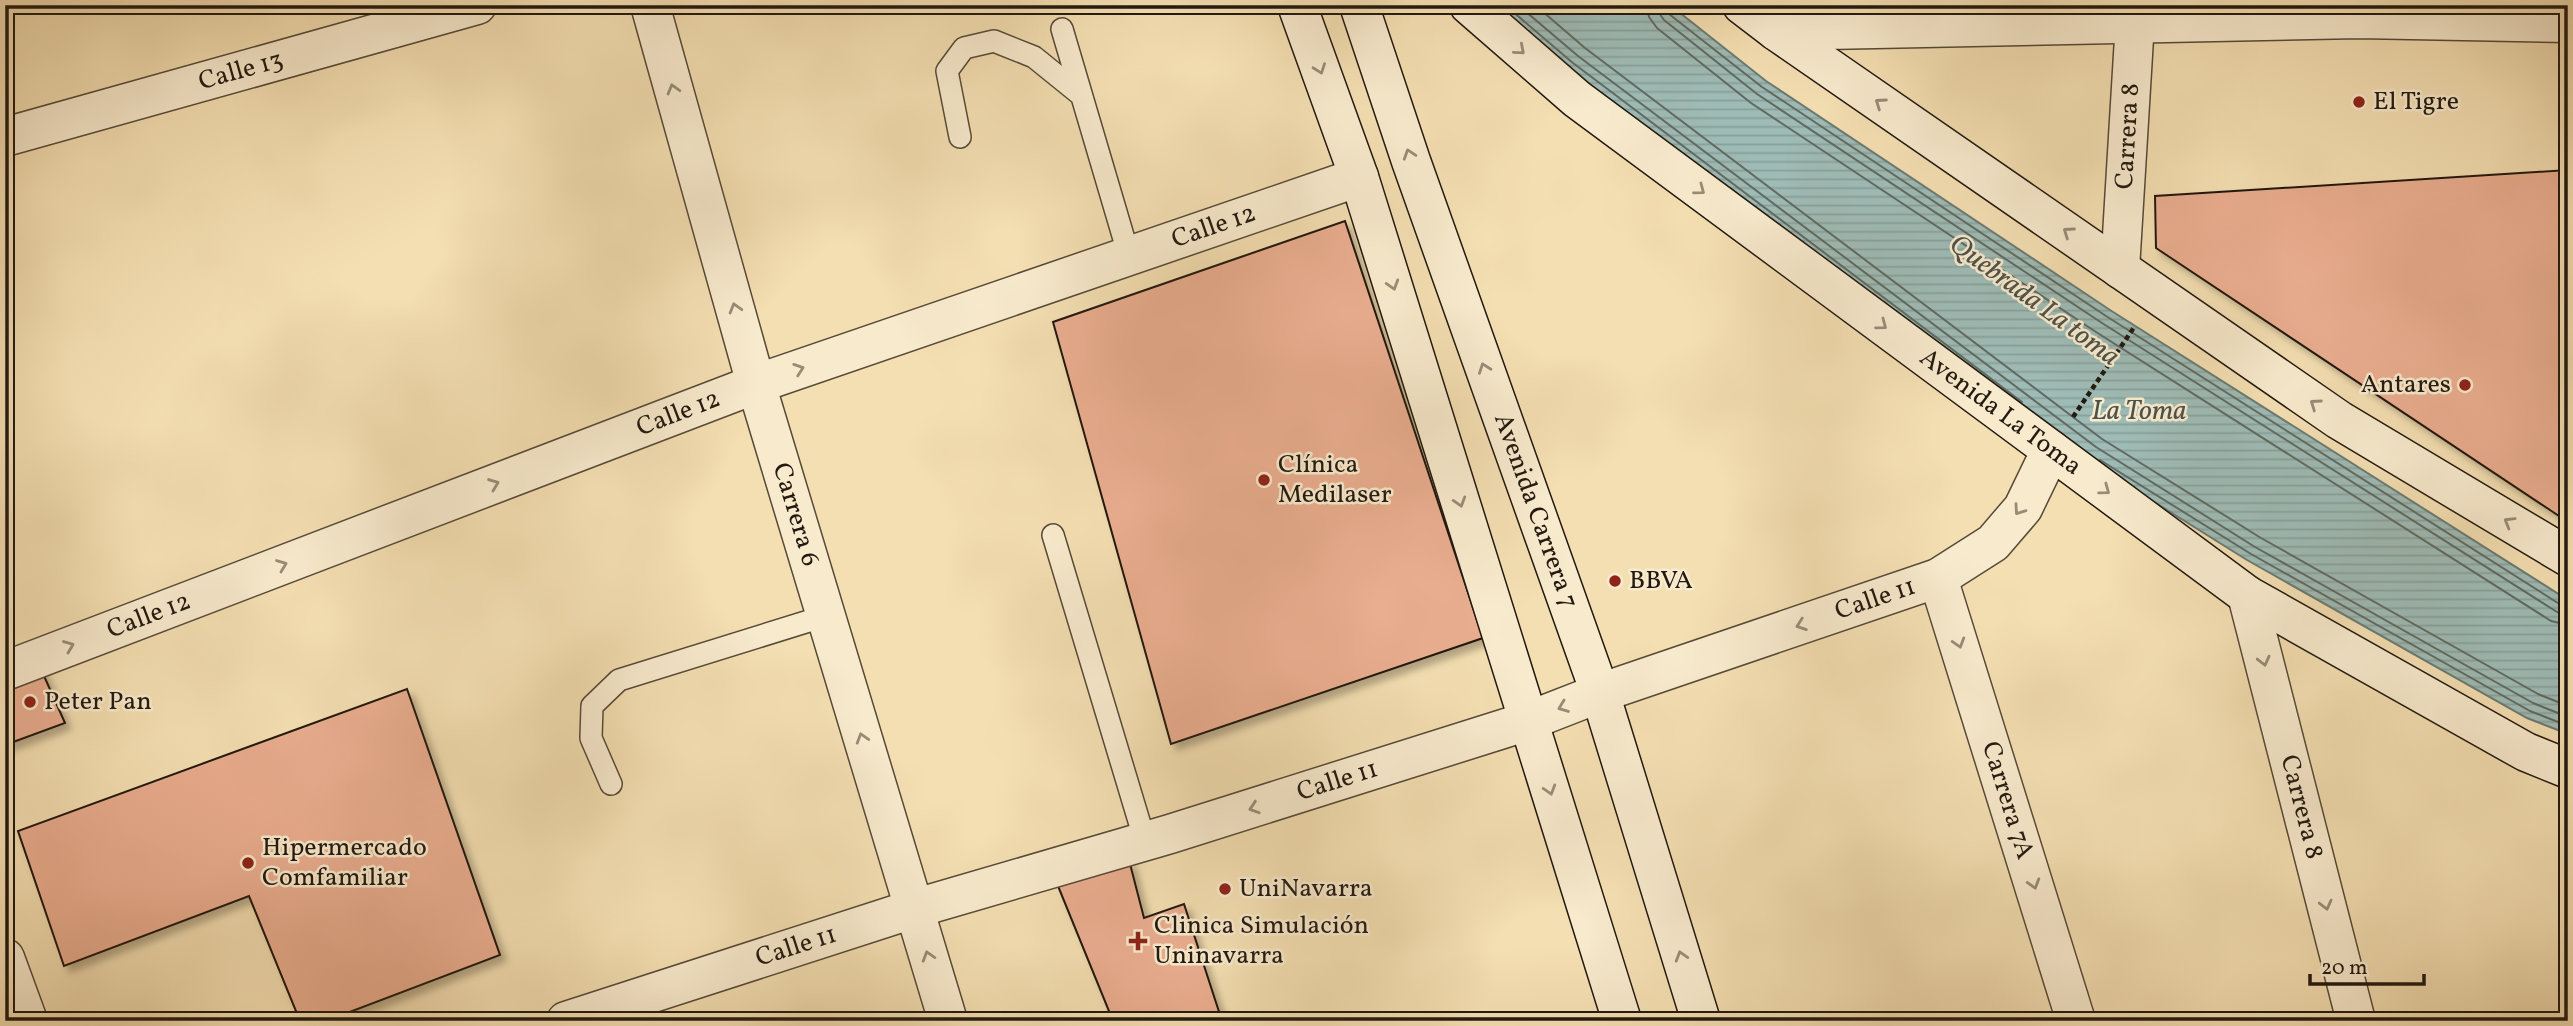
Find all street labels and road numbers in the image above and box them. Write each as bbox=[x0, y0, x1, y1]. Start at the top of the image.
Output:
street label: Calle 13 bbox=[194, 42, 287, 100]
street label: Carrera 8 bbox=[2107, 82, 2149, 190]
street label: Calle 12 bbox=[1167, 196, 1261, 258]
street label: Avenida La Toma bbox=[1912, 340, 2089, 485]
street label: Calle 12 bbox=[631, 381, 726, 446]
street label: Avenida Carrera 7 bbox=[1484, 409, 1587, 613]
street label: Carrera 6 bbox=[763, 459, 828, 571]
street label: Calle 11 bbox=[1830, 569, 1921, 630]
street label: Calle 12 bbox=[102, 584, 196, 648]
street label: Carrera 7A bbox=[1972, 737, 2043, 864]
street label: Calle 11 bbox=[1292, 751, 1383, 811]
street label: Carrera 8 bbox=[2271, 751, 2332, 863]
street label: Calle 11 bbox=[751, 917, 841, 977]

